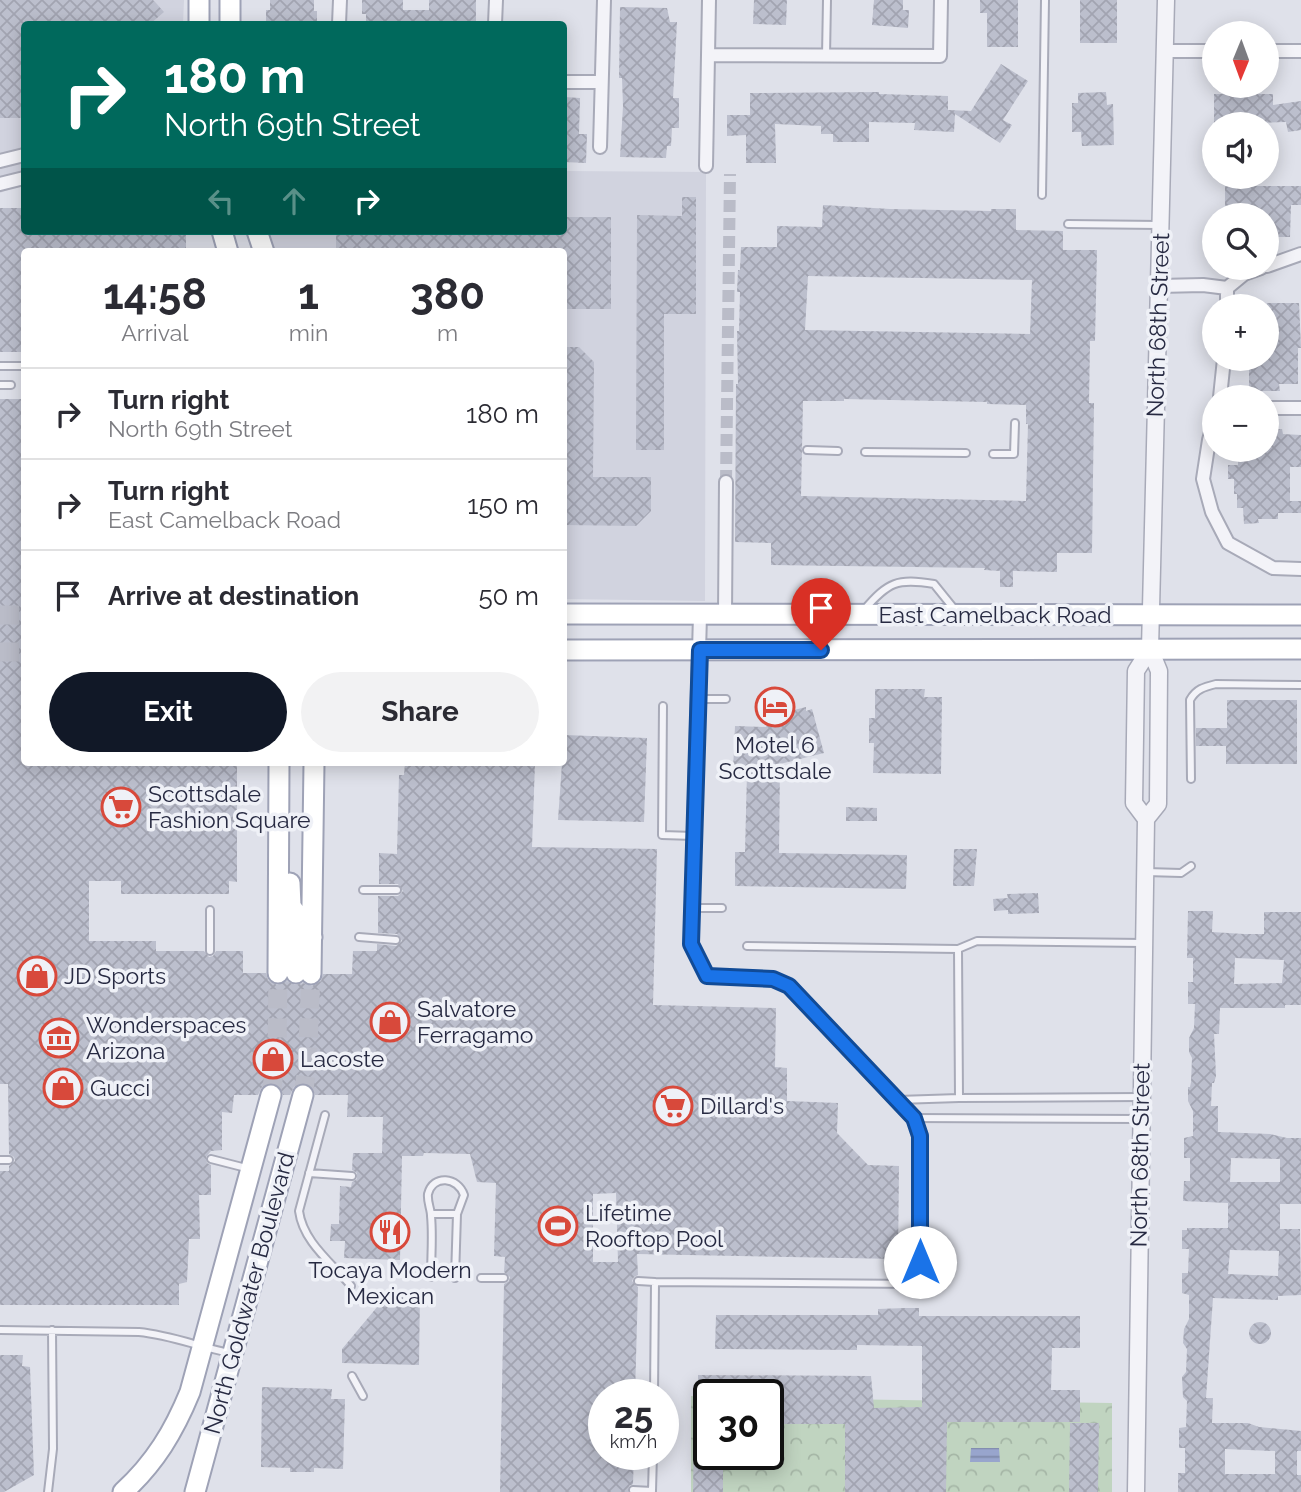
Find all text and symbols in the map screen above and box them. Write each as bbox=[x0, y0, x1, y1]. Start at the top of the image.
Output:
north arrow bbox=[1202, 21, 1279, 98]
map controls bbox=[1202, 21, 1279, 462]
text: 180 m bbox=[164, 47, 305, 104]
icon: right bbox=[49, 49, 140, 140]
text: North 69th Street bbox=[164, 106, 421, 143]
button: sound bbox=[1202, 112, 1279, 189]
icon: left bbox=[202, 182, 240, 220]
icon: ahead bbox=[275, 182, 313, 220]
icon: right bbox=[348, 182, 386, 220]
button: search bbox=[1202, 203, 1279, 280]
street label: North 68th Street bbox=[1141, 232, 1174, 418]
text: 14:58 bbox=[103, 270, 207, 319]
text: 1 bbox=[298, 270, 319, 319]
text: 380 bbox=[410, 270, 485, 319]
button: + bbox=[1202, 294, 1279, 371]
text: Arrival bbox=[121, 319, 189, 346]
text: min bbox=[289, 319, 328, 346]
text: m bbox=[437, 319, 458, 346]
text: Turn right bbox=[108, 385, 229, 415]
button: − bbox=[1202, 385, 1279, 462]
icon: right bbox=[49, 395, 87, 433]
text: 180 m bbox=[466, 399, 539, 429]
text: North 69th Street bbox=[108, 415, 292, 442]
text: Turn right bbox=[108, 476, 229, 506]
icon: right bbox=[49, 486, 87, 524]
text: 150 m bbox=[467, 490, 539, 520]
text: East Camelback Road bbox=[108, 506, 341, 533]
icon: arrive bbox=[49, 577, 87, 615]
pin bbox=[791, 578, 851, 650]
text: Arrive at destination bbox=[108, 581, 359, 611]
text: 50 m bbox=[478, 581, 539, 611]
icon: arrive bbox=[802, 589, 840, 627]
street label: East Camelback Road bbox=[879, 601, 1111, 628]
button: Exit bbox=[49, 672, 287, 752]
button: Share bbox=[301, 672, 539, 752]
hotel icon: Motel 6 Scottsdale bbox=[754, 686, 796, 728]
place label: Motel 6 Scottsdale bbox=[718, 731, 832, 784]
place label: Scottsdale Fashion Square bbox=[148, 780, 311, 833]
supermarket icon: Scottsdale Fashion Square bbox=[100, 786, 142, 828]
shop icon: JD Sports bbox=[16, 955, 58, 997]
place label: JD Sports bbox=[64, 962, 166, 989]
place label: Salvatore Ferragamo bbox=[417, 995, 534, 1048]
shop icon: Salvatore Ferragamo bbox=[369, 1001, 411, 1043]
place label: Wonderspaces Arizona bbox=[86, 1011, 246, 1064]
museum icon: Wonderspaces Arizona bbox=[38, 1017, 80, 1059]
shop icon: Lacoste bbox=[252, 1038, 294, 1080]
place label: Lacoste bbox=[300, 1045, 384, 1072]
street label: North 68th Street bbox=[1124, 1062, 1155, 1247]
shop icon: Gucci bbox=[42, 1067, 84, 1109]
place label: Gucci bbox=[90, 1074, 150, 1101]
supermarket icon: Dillard's bbox=[652, 1085, 694, 1127]
place label: Dillard's bbox=[700, 1092, 784, 1119]
street label: North Goldwater Boulevard bbox=[198, 1149, 299, 1437]
place label: Lifetime Rooftop Pool bbox=[585, 1199, 724, 1252]
sports icon: Lifetime Rooftop Pool bbox=[537, 1205, 579, 1247]
restaurant icon: Tocaya Modern Mexican bbox=[369, 1211, 411, 1253]
position arrow bbox=[883, 1225, 957, 1299]
place label: Tocaya Modern Mexican bbox=[308, 1256, 472, 1309]
speed limit sign: 30 bbox=[693, 1379, 784, 1470]
text: 25 bbox=[614, 1395, 653, 1436]
text: km/h bbox=[610, 1431, 657, 1452]

